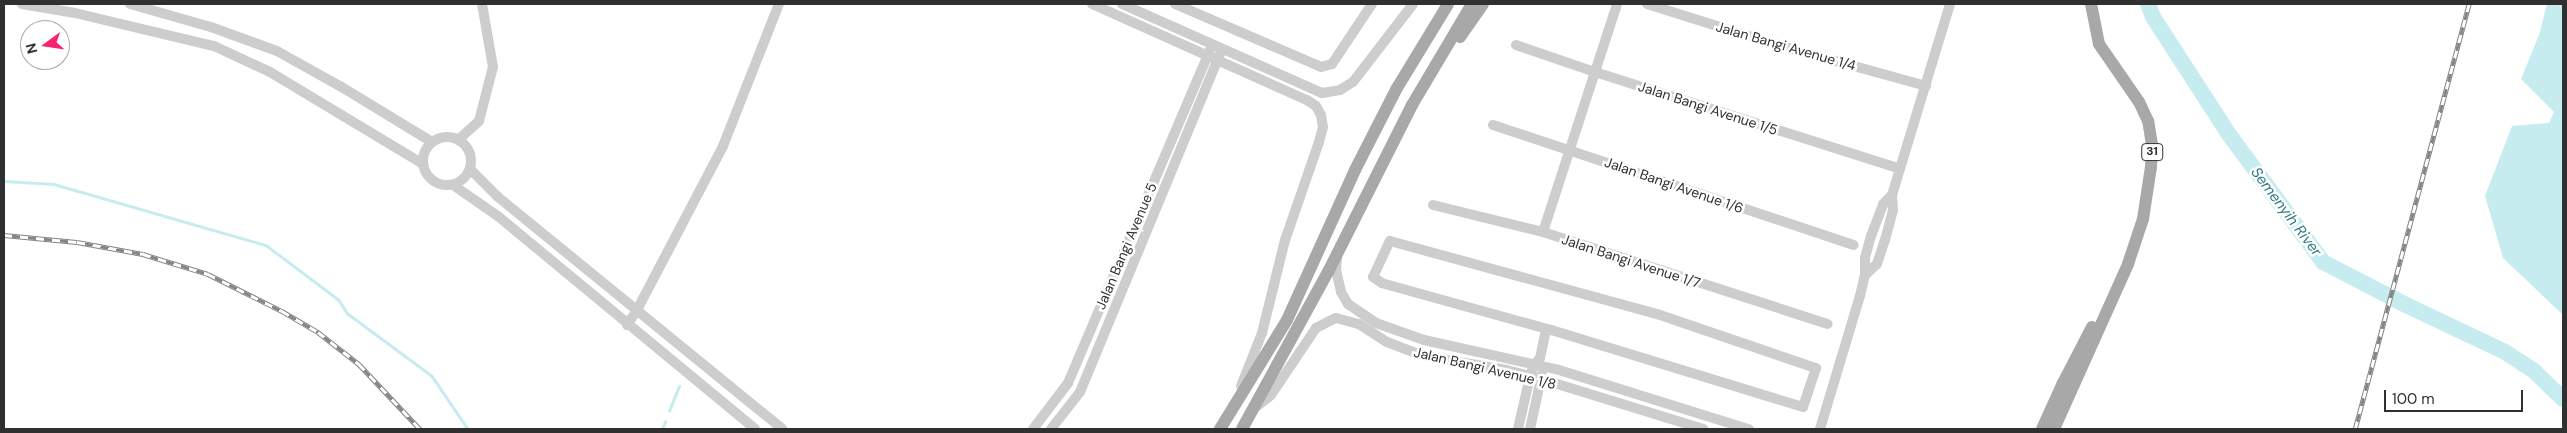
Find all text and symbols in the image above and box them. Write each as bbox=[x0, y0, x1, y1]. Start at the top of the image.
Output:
street label: Jalan Bangi Avenue 1/4 bbox=[1714, 18, 1858, 74]
north arrow bbox=[20, 20, 70, 70]
text: N bbox=[21, 41, 41, 56]
street label: Jalan Bangi Avenue 1/5 bbox=[1636, 78, 1780, 138]
road number: 31 bbox=[2141, 142, 2163, 162]
street label: Jalan Bangi Avenue 1/6 bbox=[1602, 153, 1746, 217]
water label: Semenyih River bbox=[2247, 164, 2325, 260]
street label: Jalan Bangi Avenue 5 bbox=[1092, 180, 1160, 312]
street label: Jalan Bangi Avenue 1/7 bbox=[1560, 231, 1702, 291]
street label: Jalan Bangi Avenue 1/8 bbox=[1412, 343, 1558, 393]
scale bar bbox=[2387, 380, 2526, 412]
text: 100 m bbox=[2392, 389, 2435, 409]

